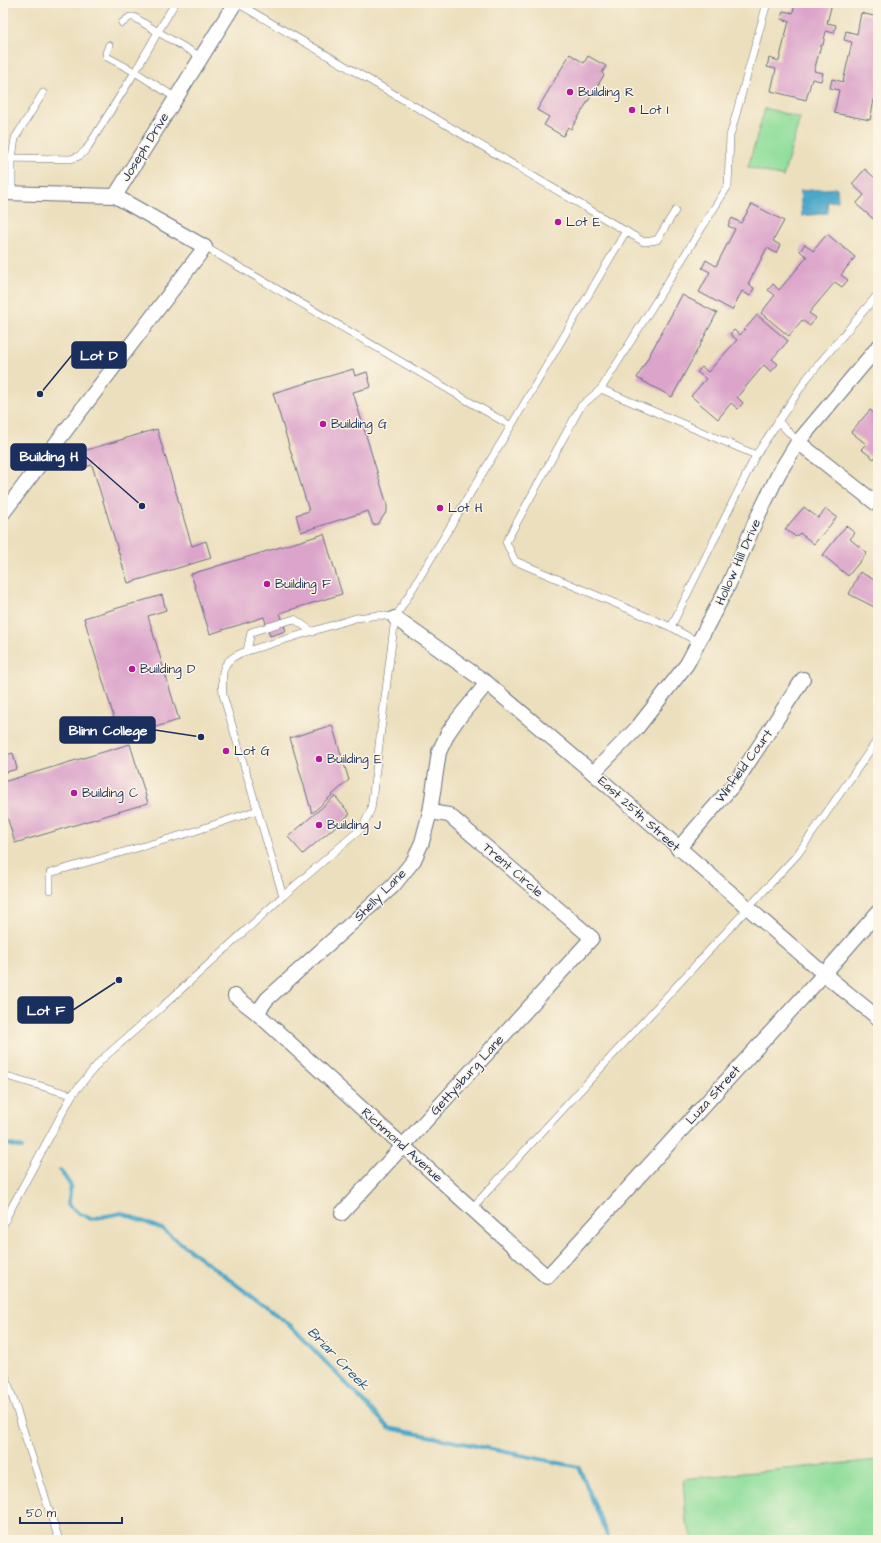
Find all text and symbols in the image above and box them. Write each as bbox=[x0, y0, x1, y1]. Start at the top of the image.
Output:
place label: Building R bbox=[578, 83, 634, 102]
marker: Building R bbox=[565, 87, 575, 97]
place label: Lot I bbox=[640, 101, 669, 119]
marker: Lot I bbox=[627, 105, 637, 115]
street label: Joseph Drive bbox=[117, 109, 173, 185]
place label: Lot E bbox=[566, 213, 601, 231]
marker: Lot E bbox=[553, 217, 563, 227]
callout: Lot D bbox=[72, 342, 126, 368]
text: Lot D bbox=[80, 346, 119, 366]
place label: Building G bbox=[331, 415, 387, 434]
marker: Building G bbox=[318, 419, 328, 429]
callout: Building H bbox=[11, 444, 86, 470]
text: Building H bbox=[20, 447, 79, 468]
place label: Lot H bbox=[448, 499, 483, 517]
marker: Lot H bbox=[435, 503, 445, 513]
street label: Hollow Hill Drive bbox=[711, 516, 765, 608]
place label: Building F bbox=[275, 575, 331, 594]
marker: Building F bbox=[262, 579, 272, 589]
place label: Building D bbox=[140, 660, 196, 679]
marker: Building D bbox=[127, 664, 137, 674]
callout: Blinn College bbox=[60, 717, 155, 743]
text: Blinn College bbox=[69, 721, 148, 742]
street label: Winfield Court bbox=[711, 725, 777, 806]
place label: Lot G bbox=[234, 742, 270, 760]
marker: Lot G bbox=[221, 746, 231, 756]
place label: Building E bbox=[327, 750, 382, 769]
marker: Building E bbox=[314, 754, 324, 764]
street label: East 25th Street bbox=[594, 772, 685, 856]
place label: Building C bbox=[82, 784, 138, 803]
marker: Building C bbox=[69, 788, 79, 798]
place label: Building J bbox=[327, 816, 381, 835]
marker: Building J bbox=[314, 820, 324, 830]
street label: Trent Circle bbox=[479, 839, 547, 901]
street label: Shelly Lane bbox=[350, 865, 411, 926]
callout: Lot F bbox=[18, 997, 73, 1023]
text: Lot F bbox=[27, 1001, 66, 1021]
street label: Gettysburg Lane bbox=[426, 1031, 509, 1120]
street label: Luza Street bbox=[682, 1061, 745, 1129]
street label: Richmond Avenue bbox=[357, 1104, 447, 1186]
water label: Briar Creek bbox=[302, 1323, 374, 1396]
scale bar bbox=[20, 1499, 122, 1525]
text: 50 m bbox=[26, 1505, 57, 1522]

